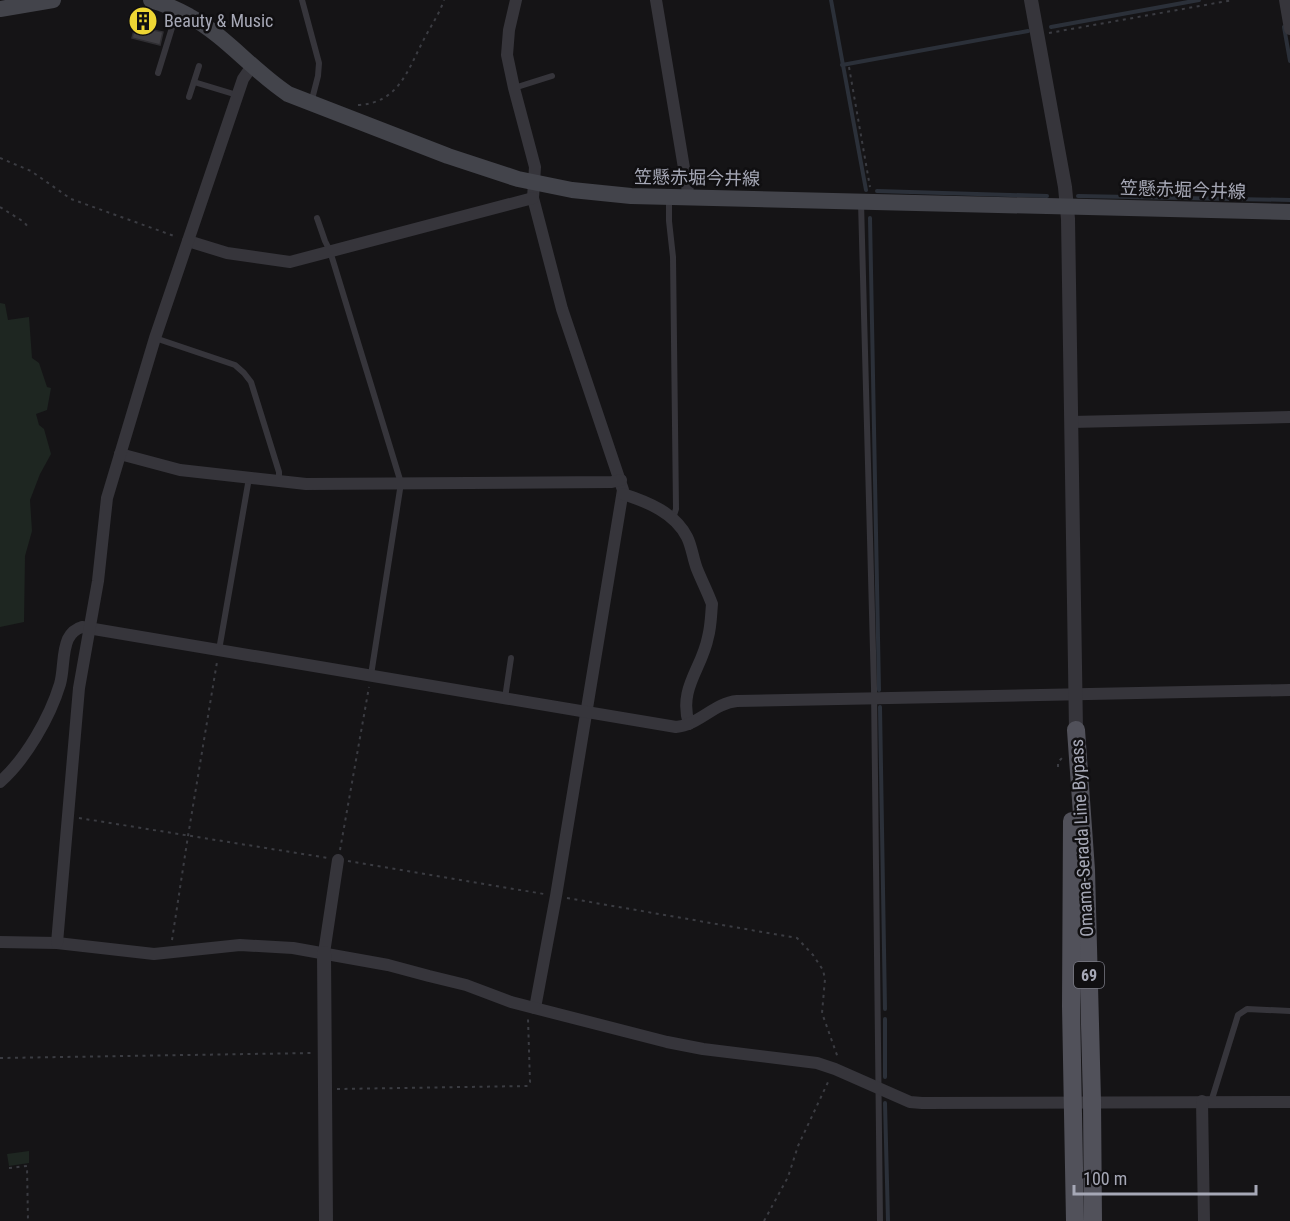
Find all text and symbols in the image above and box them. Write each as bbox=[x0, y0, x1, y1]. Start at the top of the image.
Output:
building icon: Beauty & Music bbox=[127, 5, 159, 37]
place label: Beauty & Music bbox=[164, 10, 273, 31]
street label: 笠懸赤堀今井線 bbox=[634, 166, 760, 189]
street label: 笠懸赤堀今井線 bbox=[1120, 177, 1246, 202]
street label: Omama-Serada Line Bypass bbox=[1066, 739, 1097, 937]
road number: 69 bbox=[1074, 962, 1104, 988]
scale bar bbox=[1074, 1158, 1256, 1196]
text: 100 m bbox=[1083, 1168, 1127, 1189]

